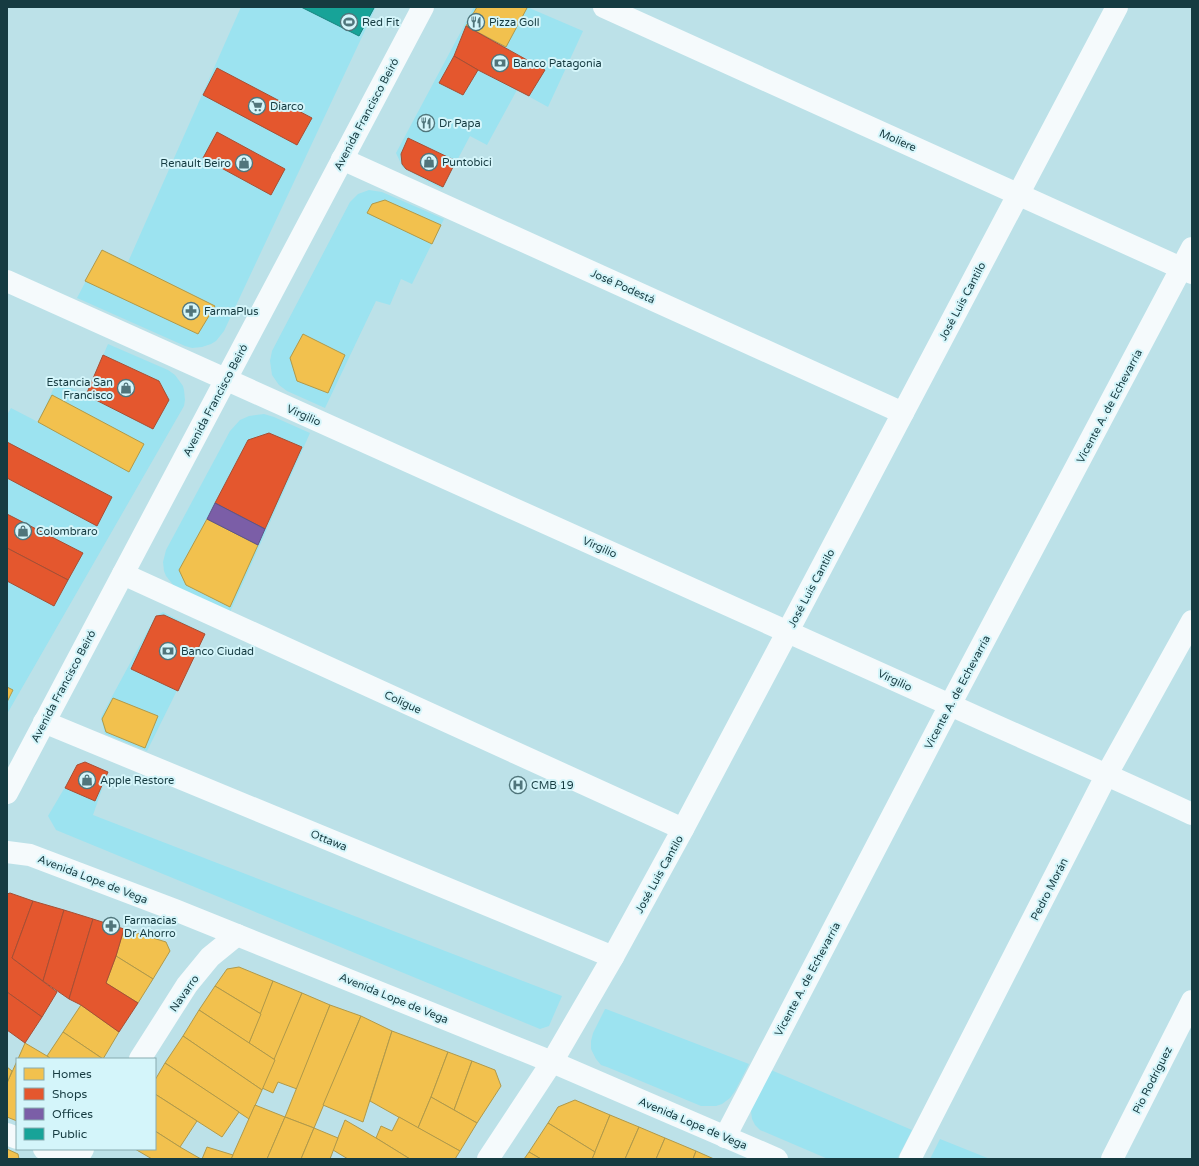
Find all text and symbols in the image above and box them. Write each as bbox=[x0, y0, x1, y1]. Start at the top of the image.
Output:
sports icon: Red Fit bbox=[339, 12, 359, 32]
restaurant icon: Pizza Goll bbox=[466, 12, 486, 32]
place label: Red Fit bbox=[362, 16, 399, 29]
place label: Pizza Goll bbox=[489, 16, 540, 29]
bank icon: Banco Patagonia bbox=[490, 53, 510, 73]
street label: Avenida Francisco Beiró bbox=[331, 56, 402, 173]
place label: Banco Patagonia bbox=[513, 57, 602, 70]
supermarket icon: Diarco bbox=[247, 96, 267, 116]
place label: Diarco bbox=[270, 100, 304, 113]
restaurant icon: Dr Papa bbox=[416, 113, 436, 133]
place label: Dr Papa bbox=[439, 117, 481, 130]
street label: Moliere bbox=[877, 127, 918, 154]
shop icon: Puntobici bbox=[419, 152, 439, 172]
shop icon: Renault Beiro bbox=[234, 153, 254, 173]
place label: Puntobici bbox=[442, 156, 492, 169]
place label: Renault Beiro bbox=[160, 157, 231, 170]
street label: José Luis Cantilo bbox=[936, 260, 989, 343]
street label: José Podestá bbox=[589, 267, 657, 306]
pharmacy icon: FarmaPlus bbox=[181, 301, 201, 321]
place label: FarmaPlus bbox=[204, 305, 258, 318]
street label: Avenida Francisco Beiró bbox=[180, 342, 251, 459]
street label: Vicente A. de Echevarría bbox=[1074, 347, 1145, 465]
place label: Estancia San Francisco bbox=[46, 376, 113, 402]
shop icon: Estancia San Francisco bbox=[116, 378, 136, 398]
street label: Virgilio bbox=[285, 402, 323, 429]
shop icon: Colombraro bbox=[13, 521, 33, 541]
place label: Colombraro bbox=[36, 525, 98, 538]
street label: Virgilio bbox=[581, 534, 619, 561]
street label: José Luis Cantilo bbox=[785, 547, 838, 630]
street label: Avenida Francisco Beiró bbox=[28, 628, 99, 745]
street label: Vicente A. de Echevarría bbox=[922, 633, 993, 751]
bank icon: Banco Ciudad bbox=[158, 641, 178, 661]
place label: Banco Ciudad bbox=[181, 645, 254, 658]
street label: Virgilio bbox=[876, 667, 914, 694]
street label: Coligue bbox=[382, 688, 423, 717]
shop icon: Apple Restore bbox=[77, 770, 97, 790]
place label: Apple Restore bbox=[100, 774, 174, 787]
hospital icon: CMB 19 bbox=[508, 775, 528, 795]
place label: CMB 19 bbox=[531, 779, 574, 792]
street label: Ottawa bbox=[309, 827, 349, 854]
street label: José Luis Cantilo bbox=[633, 833, 686, 915]
street label: Avenida Lope de Vega bbox=[36, 852, 150, 906]
street label: Pedro Morán bbox=[1028, 856, 1071, 923]
place label: Farmacias Dr Ahorro bbox=[124, 914, 177, 940]
pharmacy icon: Farmacias Dr Ahorro bbox=[101, 916, 121, 936]
street label: Vicente A. de Echevarría bbox=[772, 920, 843, 1038]
street label: Avenida Lope de Vega bbox=[337, 971, 450, 1026]
street label: Navarro bbox=[167, 972, 202, 1014]
street label: Pio Rodríguez bbox=[1130, 1044, 1175, 1116]
legend bbox=[16, 1058, 156, 1150]
text: Homes bbox=[52, 1067, 92, 1081]
text: Shops bbox=[52, 1087, 87, 1101]
street label: Avenida Lope de Vega bbox=[637, 1095, 749, 1152]
text: Offices bbox=[52, 1107, 93, 1121]
text: Public bbox=[52, 1127, 87, 1141]

